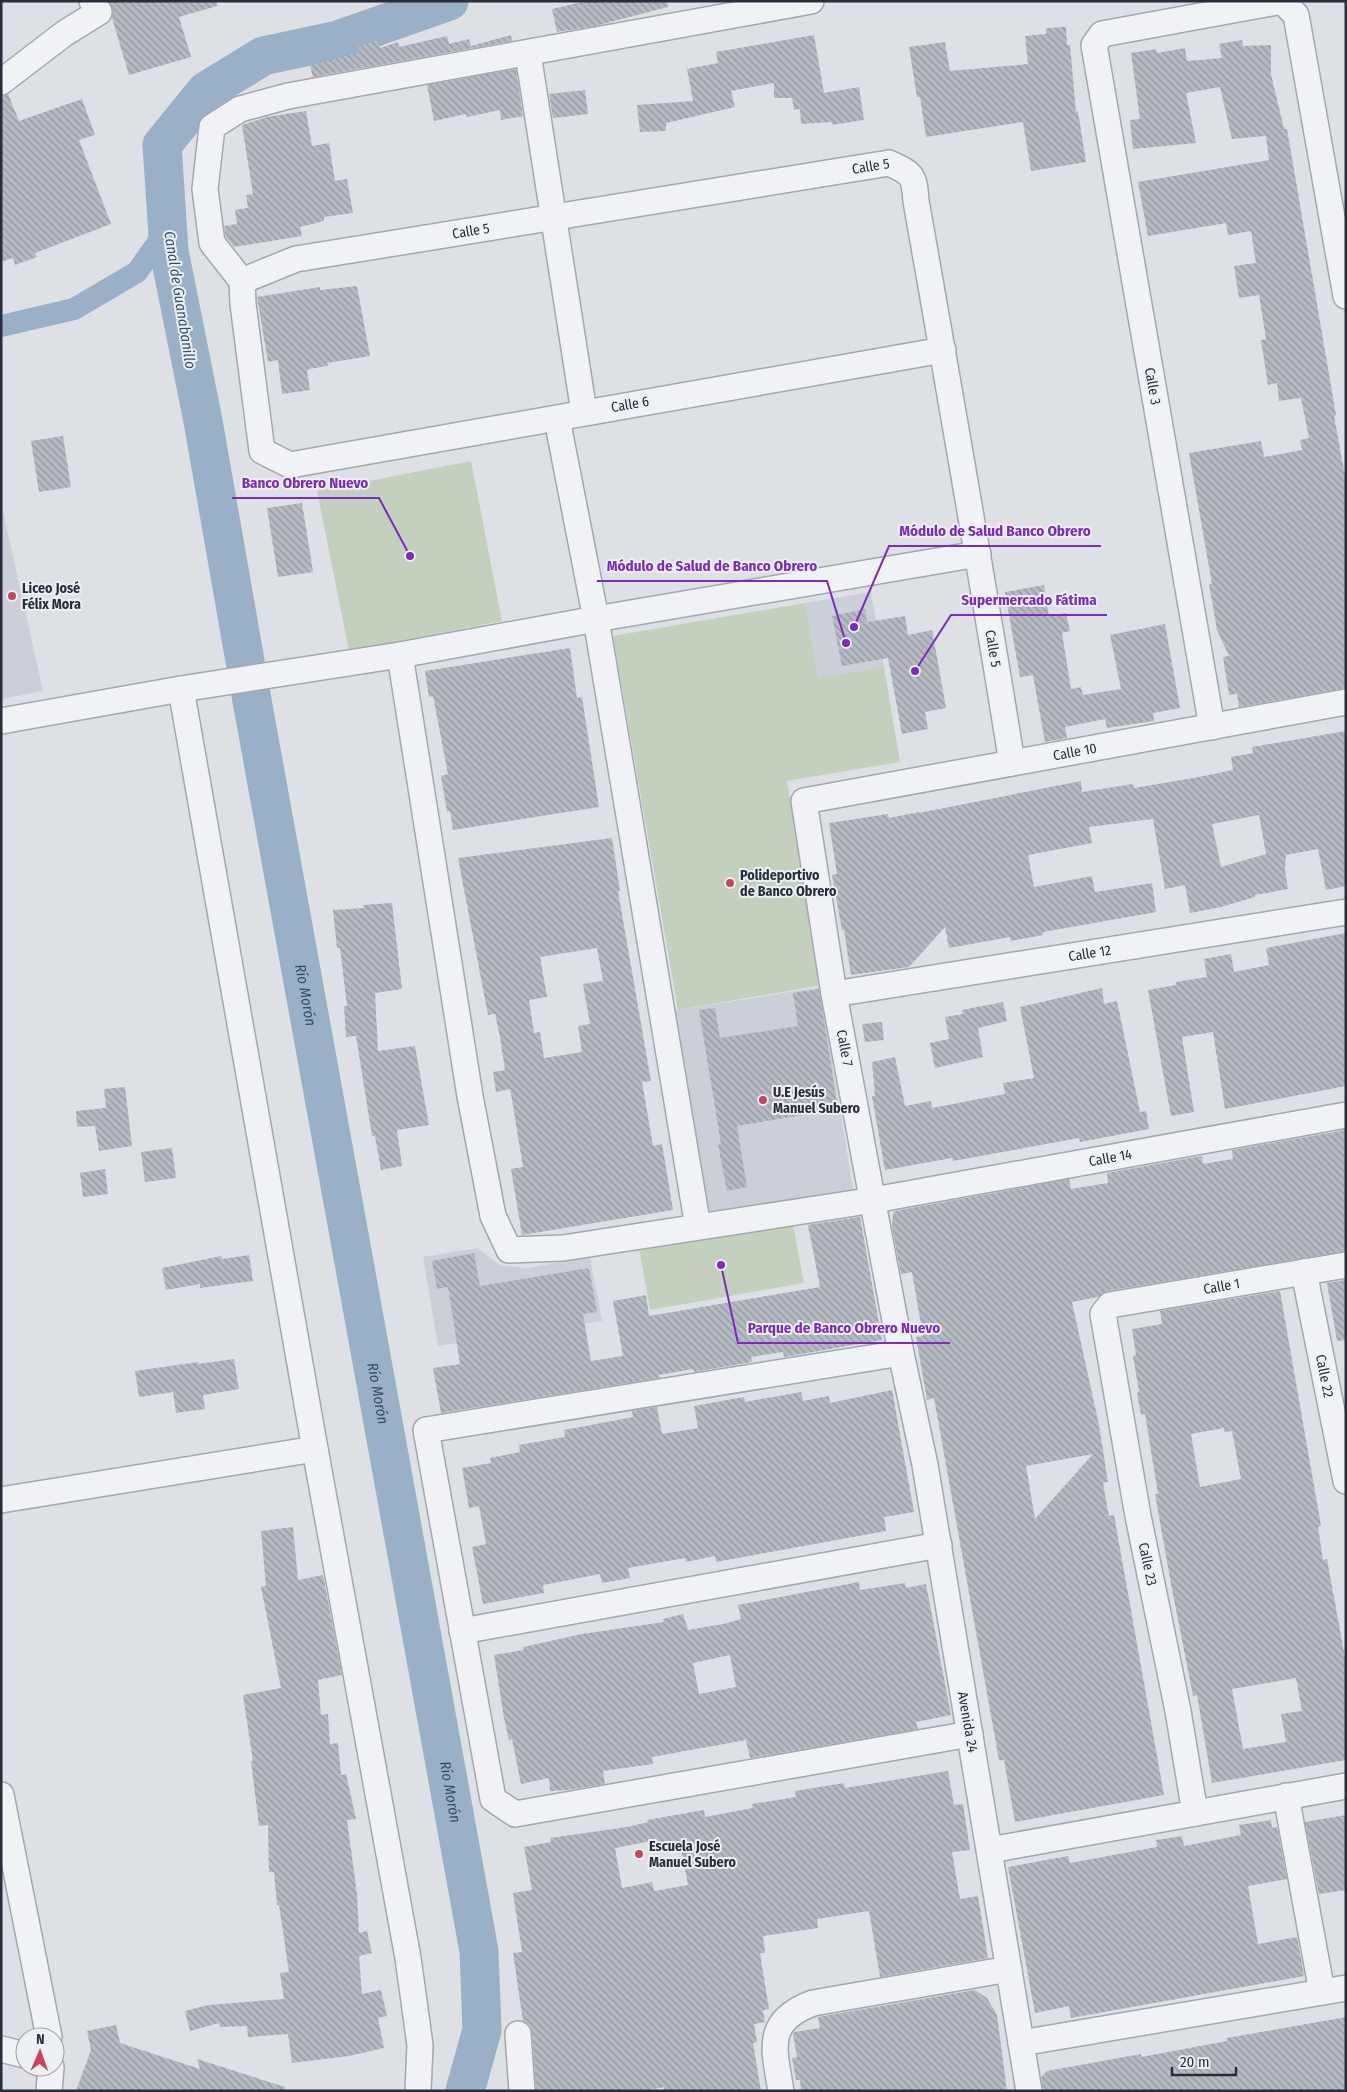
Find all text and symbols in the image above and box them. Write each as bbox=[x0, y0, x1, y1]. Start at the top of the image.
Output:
street label: Calle 5 bbox=[851, 155, 891, 178]
street label: Calle 5 bbox=[451, 220, 491, 243]
water label: Canal de Guanabanillo bbox=[160, 230, 200, 370]
street label: Calle 3 bbox=[1141, 366, 1164, 406]
street label: Calle 6 bbox=[610, 393, 650, 416]
callout: Banco Obrero Nuevo bbox=[232, 468, 379, 498]
text: Banco Obrero Nuevo bbox=[242, 474, 368, 492]
callout: Módulo de Salud Banco Obrero bbox=[889, 516, 1101, 546]
text: Módulo de Salud Banco Obrero bbox=[899, 522, 1091, 540]
callout: Módulo de Salud de Banco Obrero bbox=[597, 551, 827, 581]
text: Módulo de Salud de Banco Obrero bbox=[607, 557, 817, 575]
place label: Liceo José Félix Mora bbox=[22, 580, 81, 613]
callout: Supermercado Fátima bbox=[951, 585, 1107, 615]
marker: Liceo José Félix Mora bbox=[6, 590, 18, 602]
text: Supermercado Fátima bbox=[961, 591, 1097, 609]
street label: Calle 5 bbox=[981, 629, 1004, 669]
street label: Calle 10 bbox=[1052, 740, 1098, 764]
place label: Polideportivo de Banco Obrero bbox=[740, 867, 837, 900]
marker: Polideportivo de Banco Obrero bbox=[724, 877, 736, 889]
street label: Calle 12 bbox=[1067, 942, 1112, 965]
water label: Río Morón bbox=[291, 963, 320, 1027]
street label: Calle 7 bbox=[833, 1028, 856, 1068]
place label: U.E Jesús Manuel Subero bbox=[773, 1084, 860, 1117]
marker: U.E Jesús Manuel Subero bbox=[757, 1094, 769, 1106]
street label: Calle 14 bbox=[1087, 1146, 1133, 1170]
street label: Calle 1 bbox=[1202, 1275, 1241, 1298]
callout: Parque de Banco Obrero Nuevo bbox=[738, 1313, 950, 1343]
text: Parque de Banco Obrero Nuevo bbox=[748, 1319, 940, 1337]
street label: Calle 22 bbox=[1312, 1353, 1337, 1399]
water label: Río Morón bbox=[363, 1361, 392, 1426]
street label: Calle 23 bbox=[1135, 1541, 1160, 1587]
street label: Avenida 24 bbox=[954, 1690, 981, 1754]
water label: Río Morón bbox=[436, 1760, 465, 1824]
place label: Escuela José Manuel Subero bbox=[649, 1838, 736, 1871]
marker: Escuela José Manuel Subero bbox=[633, 1848, 645, 1860]
north arrow bbox=[15, 2027, 65, 2077]
text: N bbox=[36, 2031, 45, 2048]
scale bar bbox=[1172, 2044, 1236, 2076]
text: 20 m bbox=[1180, 2053, 1210, 2071]

